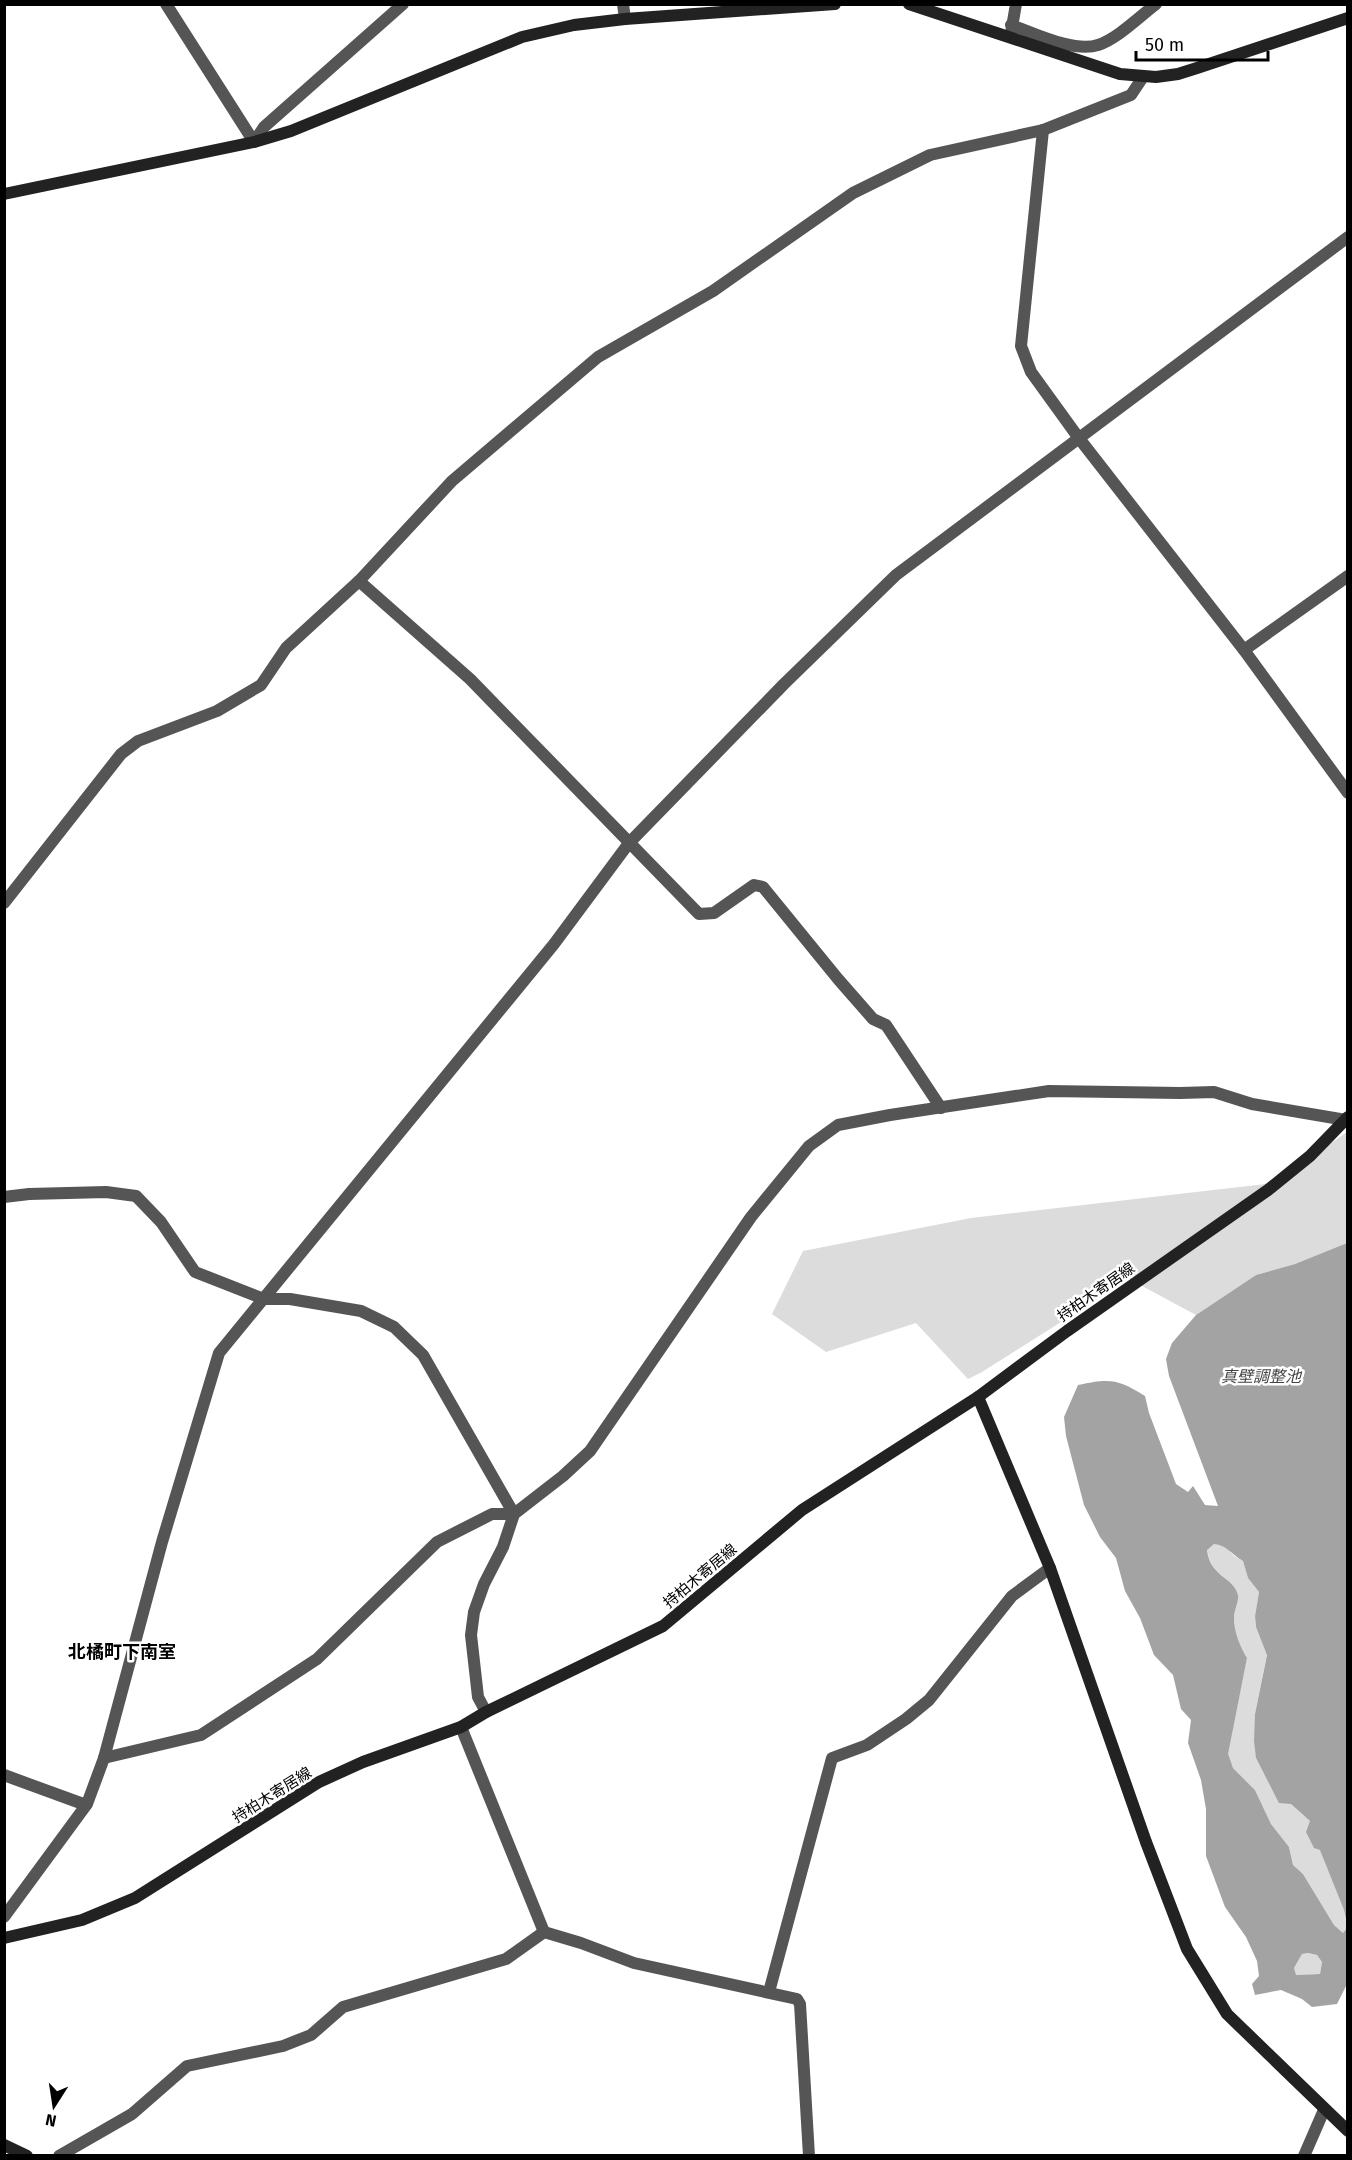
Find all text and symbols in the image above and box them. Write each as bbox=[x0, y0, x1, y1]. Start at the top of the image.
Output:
scale bar bbox=[1136, 24, 1268, 62]
text: 50 m bbox=[1145, 34, 1184, 56]
street label: 持柏木寄居線 bbox=[1054, 1259, 1138, 1325]
water label: 真壁調整池 bbox=[1221, 1367, 1303, 1386]
street label: 持柏木寄居線 bbox=[660, 1540, 740, 1612]
district label: 北橘町下南室 bbox=[68, 1641, 176, 1663]
street label: 持柏木寄居線 bbox=[229, 1764, 315, 1826]
north arrow bbox=[24, 2076, 84, 2136]
text: N bbox=[44, 2110, 58, 2131]

